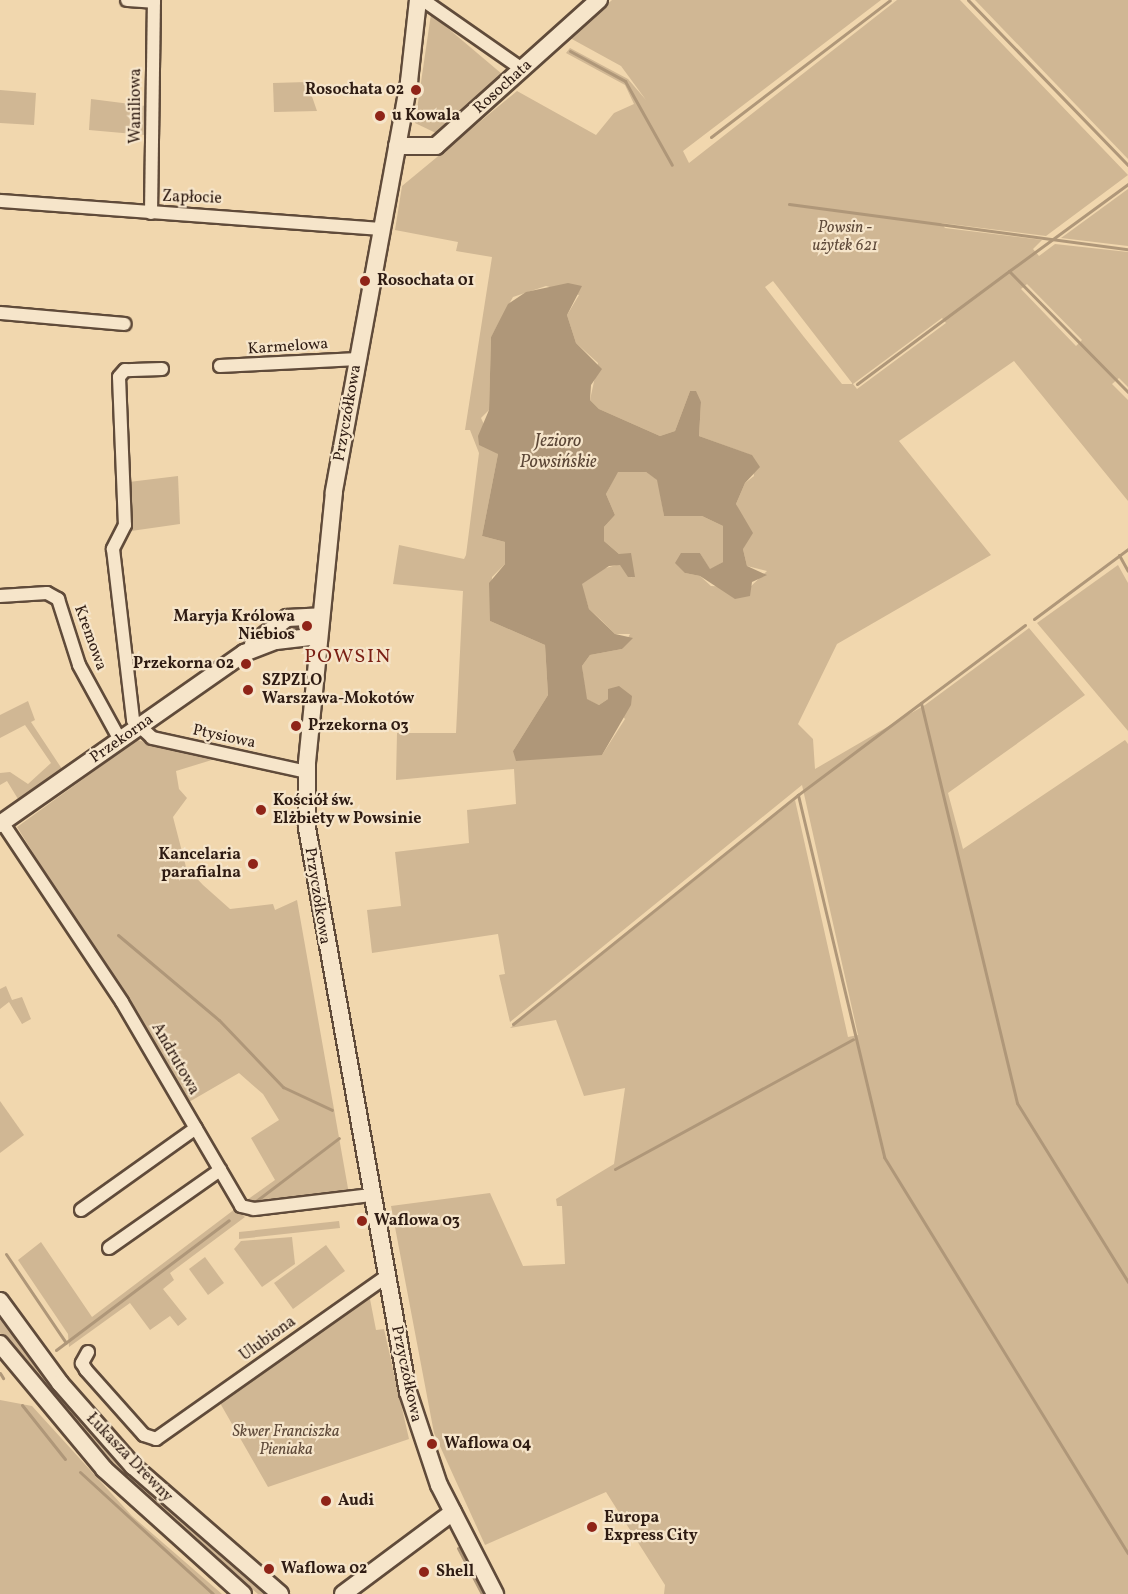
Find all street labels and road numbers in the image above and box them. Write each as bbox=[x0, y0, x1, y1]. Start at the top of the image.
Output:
street label: Rosochata bbox=[470, 56, 536, 118]
street label: Waniliowa bbox=[126, 68, 146, 144]
street label: Zapłocie bbox=[162, 187, 222, 209]
street label: Karmelowa bbox=[247, 335, 329, 359]
street label: Przyczółkowa bbox=[330, 363, 366, 463]
street label: Kremowa bbox=[69, 603, 111, 673]
street label: Przekorna bbox=[87, 710, 157, 768]
street label: Ptysiowa bbox=[191, 721, 257, 753]
street label: Przyczółkowa bbox=[300, 846, 334, 946]
street label: Andrutowa bbox=[147, 1020, 203, 1098]
street label: Ulubiona bbox=[236, 1312, 300, 1366]
street label: Przyczółkowa bbox=[386, 1324, 426, 1424]
street label: Łukasza Drewny bbox=[82, 1409, 176, 1507]

